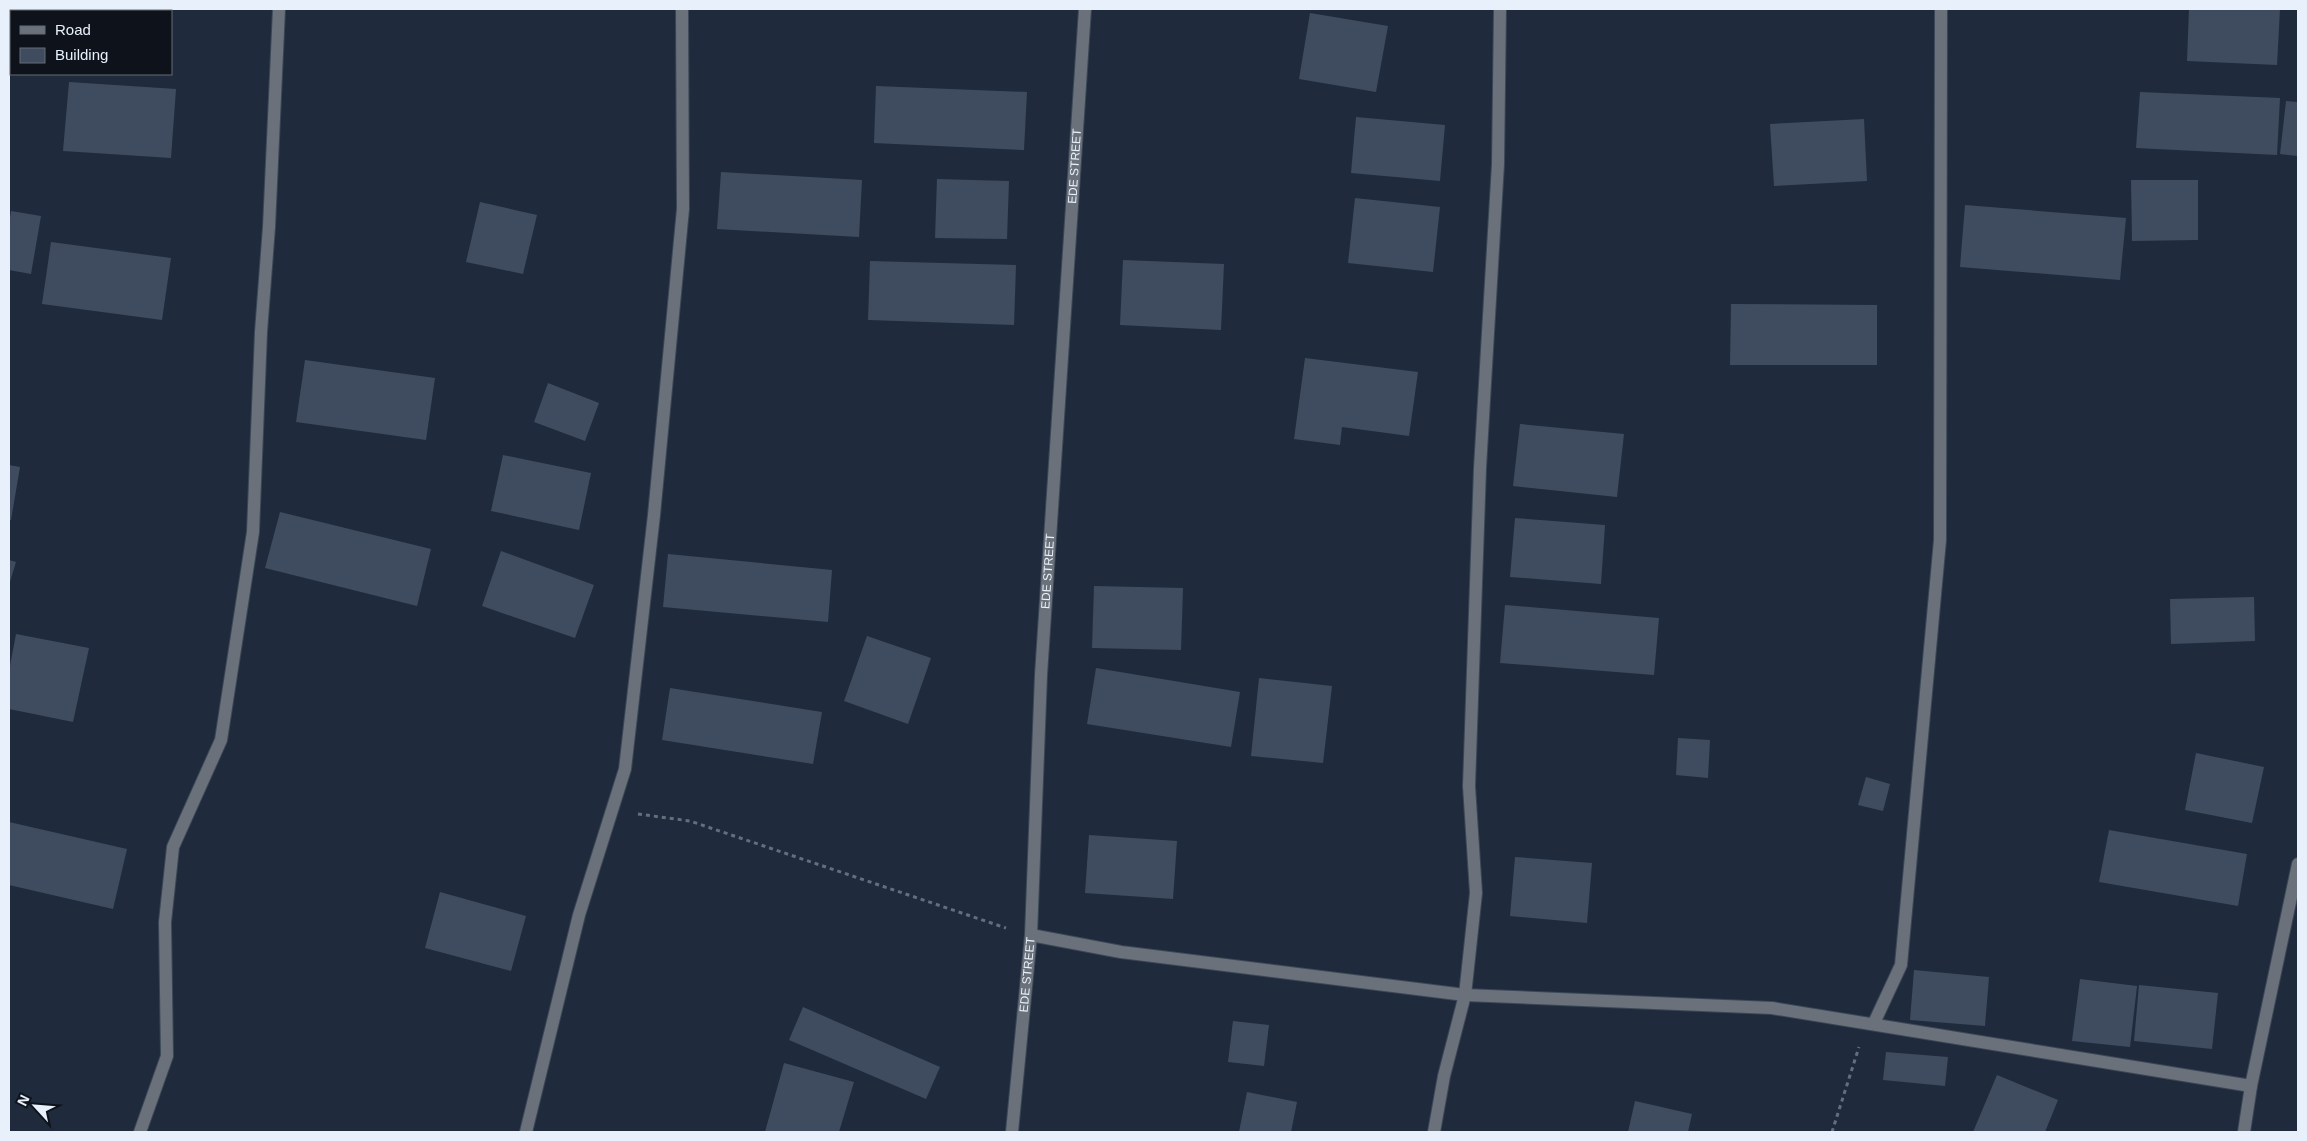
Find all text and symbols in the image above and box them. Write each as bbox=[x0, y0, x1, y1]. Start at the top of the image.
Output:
legend bbox=[10, 10, 172, 75]
text: Road bbox=[55, 21, 91, 38]
text: Building bbox=[55, 46, 108, 63]
street label: EDE STREET bbox=[1065, 127, 1084, 204]
street label: EDE STREET bbox=[1038, 533, 1057, 609]
street label: EDE STREET bbox=[1017, 936, 1038, 1013]
north arrow bbox=[10, 1081, 60, 1131]
text: N bbox=[14, 1092, 33, 1108]

